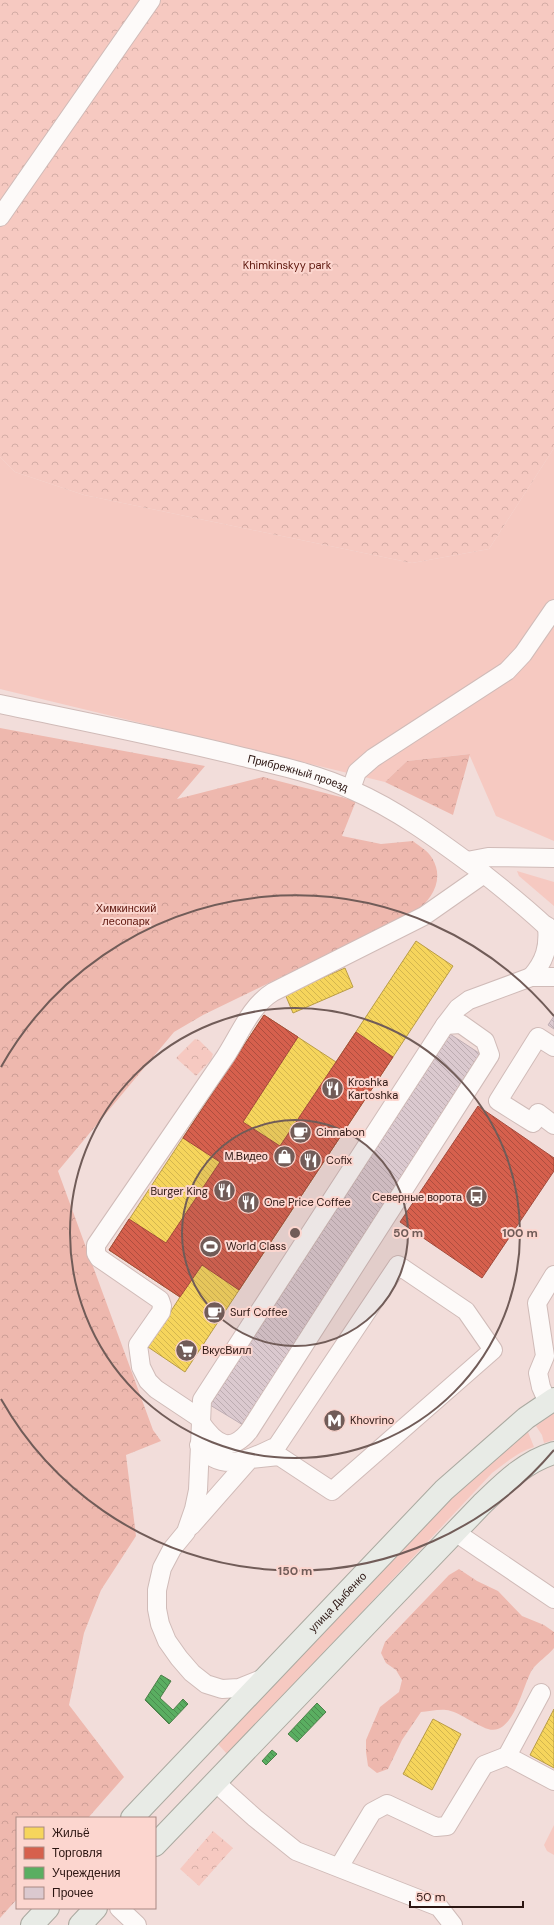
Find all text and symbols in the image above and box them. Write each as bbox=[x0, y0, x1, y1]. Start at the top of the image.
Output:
park label: Khimkinskyy park bbox=[243, 258, 332, 272]
street label: Прибрежный проезд bbox=[246, 751, 351, 795]
park label: Химкинский лесопарк bbox=[96, 901, 156, 928]
restaurant icon: Kroshka Kartoshka bbox=[319, 1075, 345, 1101]
place label: Kroshka Kartoshka bbox=[348, 1075, 398, 1102]
cafe icon: Cinnabon bbox=[288, 1119, 314, 1145]
place label: Cinnabon bbox=[316, 1125, 365, 1139]
shop icon: М.Видео bbox=[271, 1143, 297, 1169]
restaurant icon: Cofix bbox=[297, 1147, 323, 1173]
place label: М.Видео bbox=[225, 1149, 268, 1163]
place label: Cofix bbox=[326, 1153, 353, 1167]
restaurant icon: Burger King bbox=[211, 1178, 237, 1204]
place label: Burger King bbox=[150, 1184, 208, 1198]
bus stop icon: Северные ворота bbox=[464, 1184, 490, 1210]
restaurant icon: One Price Coffee bbox=[235, 1189, 261, 1215]
place label: Северные ворота bbox=[372, 1190, 463, 1204]
place label: One Price Coffee bbox=[264, 1195, 351, 1209]
text: 50 m bbox=[393, 1225, 423, 1241]
text: 100 m bbox=[502, 1225, 538, 1241]
centre of rings bbox=[288, 1226, 302, 1240]
sports icon: World Class bbox=[197, 1233, 223, 1259]
place label: World Class bbox=[226, 1239, 286, 1253]
cafe icon: Surf Coffee bbox=[202, 1299, 228, 1325]
place label: Surf Coffee bbox=[230, 1305, 288, 1319]
supermarket icon: ВкусВилл bbox=[173, 1337, 199, 1363]
place label: ВкусВилл bbox=[202, 1343, 251, 1357]
metro station icon: Khovrino bbox=[322, 1407, 348, 1433]
place label: Khovrino bbox=[350, 1413, 394, 1427]
text: 150 m bbox=[278, 1563, 312, 1579]
street label: улица Дыбенко bbox=[305, 1569, 369, 1635]
legend bbox=[16, 1817, 156, 1909]
text: Жильё bbox=[52, 1825, 90, 1841]
text: Торговля bbox=[52, 1845, 102, 1861]
text: Учреждения bbox=[52, 1865, 121, 1881]
scale bar bbox=[410, 1883, 523, 1909]
text: Прочее bbox=[52, 1885, 94, 1901]
text: 50 m bbox=[416, 1889, 445, 1905]

